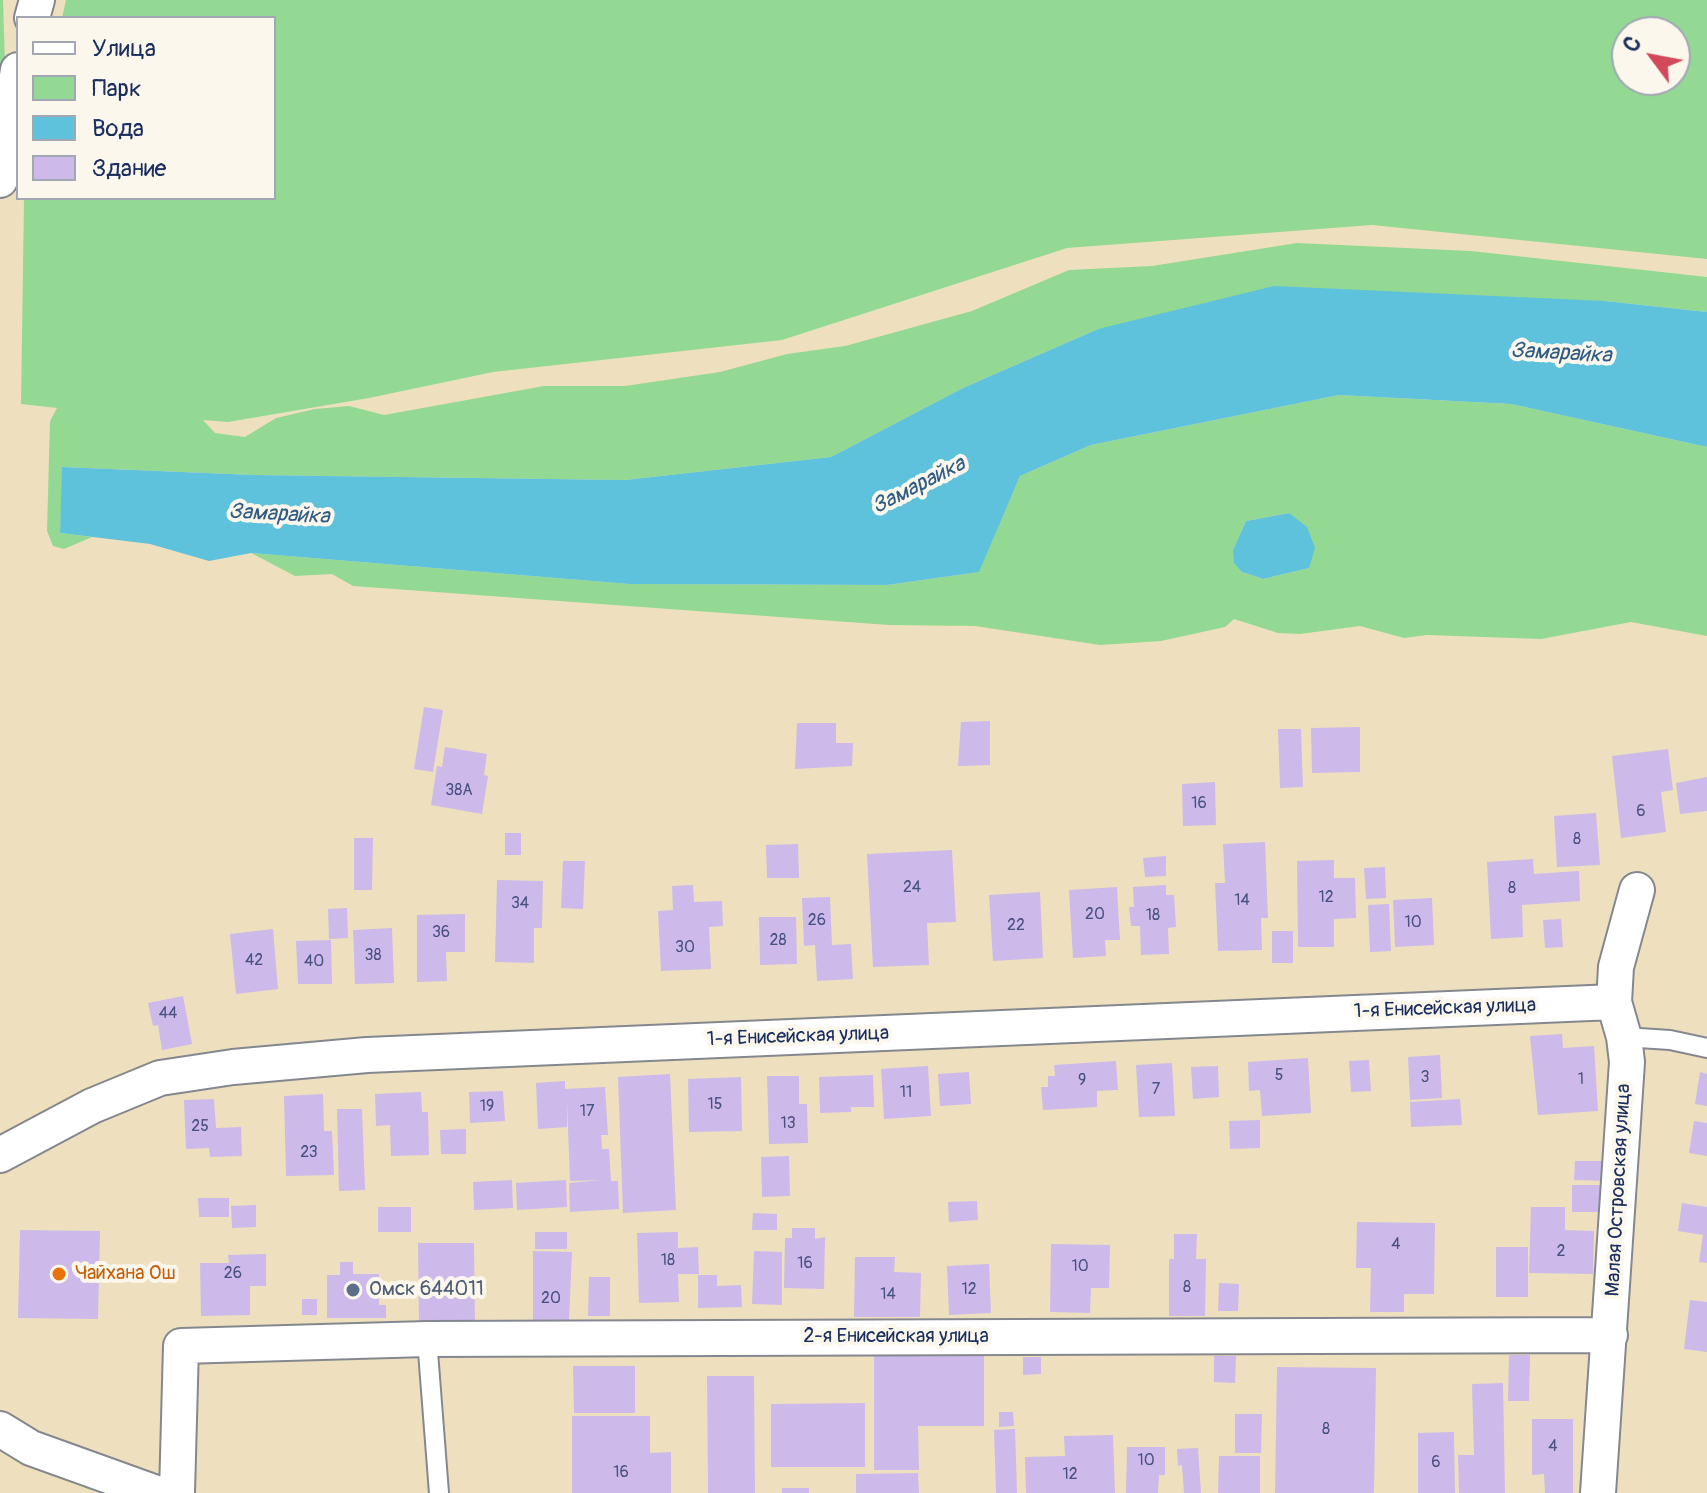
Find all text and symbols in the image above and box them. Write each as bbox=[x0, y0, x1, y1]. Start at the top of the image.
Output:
legend bbox=[16, 16, 276, 200]
north arrow bbox=[1611, 16, 1691, 96]
text: С bbox=[1617, 31, 1648, 58]
text: Улица bbox=[92, 34, 156, 63]
text: Парк bbox=[92, 74, 141, 103]
text: Вода bbox=[92, 114, 144, 143]
text: Здание bbox=[92, 154, 166, 183]
water label: Замарайка bbox=[1510, 338, 1612, 370]
water label: Замарайка bbox=[868, 451, 970, 521]
water label: Замарайка bbox=[228, 499, 330, 531]
house number: 38А bbox=[445, 781, 473, 801]
house number: 16 bbox=[1191, 794, 1207, 814]
house number: 6 bbox=[1636, 802, 1646, 822]
house number: 8 bbox=[1573, 830, 1581, 850]
house number: 24 bbox=[903, 878, 921, 898]
house number: 8 bbox=[1508, 879, 1516, 899]
house number: 12 bbox=[1318, 888, 1334, 908]
house number: 14 bbox=[1234, 891, 1250, 911]
house number: 34 bbox=[511, 894, 529, 914]
house number: 20 bbox=[1085, 905, 1105, 925]
house number: 18 bbox=[1146, 906, 1160, 926]
house number: 26 bbox=[808, 911, 826, 931]
house number: 10 bbox=[1404, 913, 1422, 933]
house number: 22 bbox=[1007, 916, 1025, 936]
house number: 36 bbox=[432, 923, 450, 943]
house number: 28 bbox=[769, 931, 787, 951]
house number: 30 bbox=[675, 938, 695, 958]
house number: 38 bbox=[365, 946, 381, 966]
house number: 42 bbox=[245, 951, 263, 971]
house number: 40 bbox=[304, 952, 324, 972]
street label: 1-я Енисейская улица bbox=[1353, 994, 1537, 1024]
house number: 44 bbox=[159, 1004, 177, 1024]
street label: 1-я Енисейская улица bbox=[706, 1022, 890, 1052]
house number: 5 bbox=[1275, 1066, 1283, 1086]
house number: 3 bbox=[1421, 1068, 1429, 1088]
house number: 1 bbox=[1578, 1070, 1584, 1090]
house number: 9 bbox=[1078, 1071, 1086, 1091]
house number: 7 bbox=[1152, 1080, 1160, 1100]
house number: 11 bbox=[900, 1083, 912, 1103]
street label: Малая Островская улица bbox=[1601, 1083, 1637, 1297]
house number: 15 bbox=[708, 1095, 722, 1115]
house number: 19 bbox=[480, 1097, 494, 1117]
house number: 17 bbox=[580, 1102, 594, 1122]
house number: 13 bbox=[780, 1114, 796, 1134]
house number: 25 bbox=[191, 1117, 209, 1137]
house number: 23 bbox=[300, 1143, 318, 1163]
house number: 4 bbox=[1391, 1235, 1401, 1255]
house number: 2 bbox=[1557, 1242, 1565, 1262]
house number: 18 bbox=[661, 1251, 675, 1271]
house number: 16 bbox=[797, 1254, 813, 1274]
house number: 10 bbox=[1071, 1257, 1089, 1277]
place label: Чайхана Ош bbox=[75, 1262, 176, 1286]
house number: 26 bbox=[224, 1264, 242, 1284]
marker: Чайхана Ош bbox=[50, 1265, 68, 1283]
place label: Омск 644011 bbox=[369, 1278, 484, 1302]
house number: 8 bbox=[1183, 1278, 1191, 1298]
house number: 12 bbox=[961, 1280, 977, 1300]
marker: Омск 644011 bbox=[344, 1281, 362, 1299]
house number: 14 bbox=[880, 1285, 896, 1305]
house number: 20 bbox=[541, 1289, 561, 1309]
street label: 2-я Енисейская улица bbox=[803, 1325, 989, 1349]
house number: 8 bbox=[1322, 1420, 1330, 1440]
house number: 4 bbox=[1548, 1437, 1558, 1457]
house number: 10 bbox=[1137, 1451, 1155, 1471]
house number: 6 bbox=[1431, 1453, 1441, 1473]
house number: 16 bbox=[613, 1463, 629, 1483]
house number: 12 bbox=[1062, 1465, 1078, 1485]

